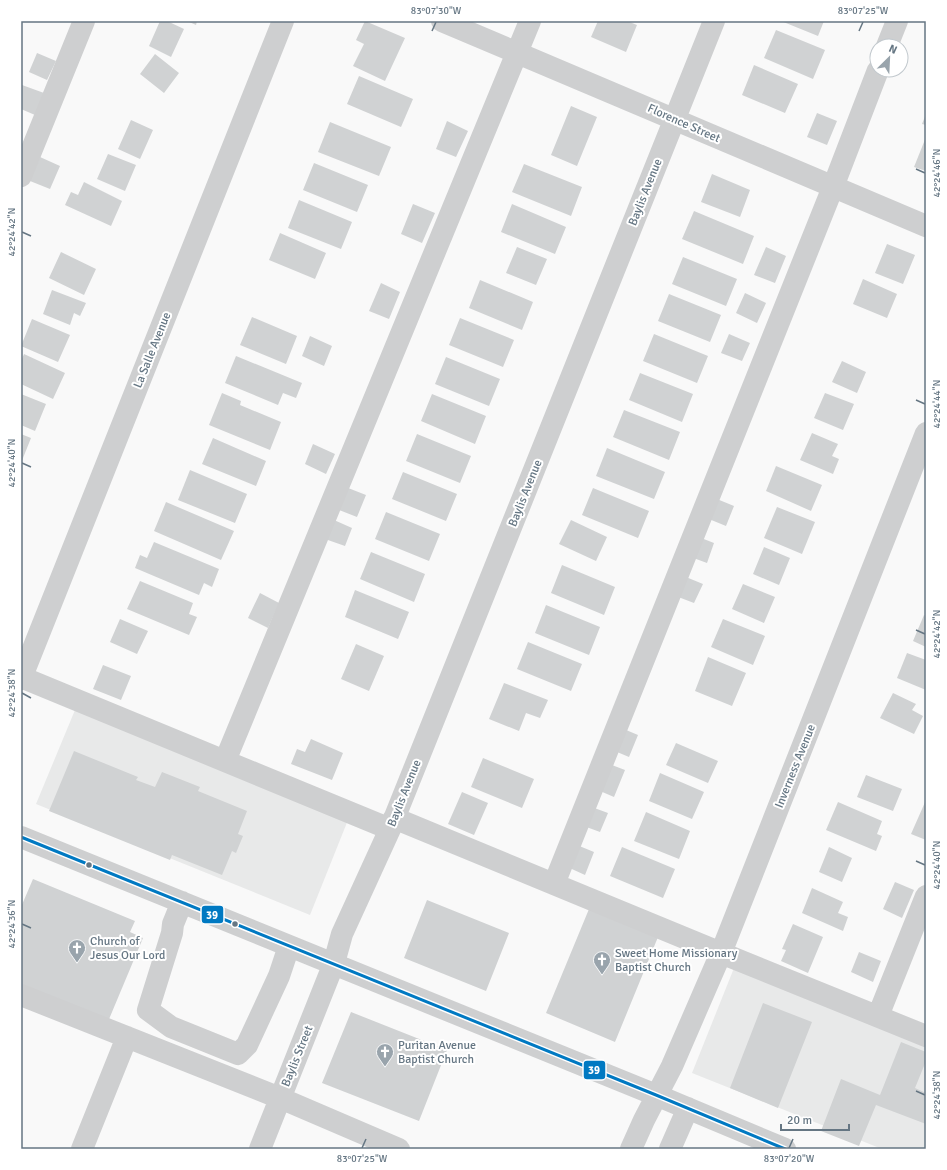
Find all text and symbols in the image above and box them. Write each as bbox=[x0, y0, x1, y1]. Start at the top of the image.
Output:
text: 83°07'30"W bbox=[411, 5, 462, 17]
text: 83°07'25"W bbox=[838, 5, 889, 17]
north arrow bbox=[869, 38, 909, 78]
text: N bbox=[887, 42, 899, 57]
street label: Florence Street bbox=[645, 101, 723, 146]
text: 42°24'46"N bbox=[931, 149, 943, 197]
street label: Baylis Avenue bbox=[625, 156, 666, 228]
text: 42°24'42"N bbox=[6, 208, 18, 256]
street label: La Salle Avenue bbox=[130, 310, 175, 390]
text: 42°24'44"N bbox=[931, 380, 943, 428]
text: 42°24'40"N bbox=[6, 439, 18, 487]
street label: Baylis Avenue bbox=[505, 457, 546, 529]
text: 42°24'42"N bbox=[931, 610, 943, 658]
text: 42°24'38"N bbox=[6, 669, 18, 717]
street label: Inverness Avenue bbox=[772, 722, 819, 810]
street label: Baylis Avenue bbox=[384, 757, 425, 829]
text: 42°24'40"N bbox=[931, 841, 943, 889]
unlabelled marker bbox=[84, 860, 94, 870]
text: 42°24'36"N bbox=[6, 900, 18, 948]
line badge: 39 bbox=[201, 905, 224, 924]
text: 39 bbox=[206, 909, 218, 922]
unlabelled marker bbox=[230, 919, 240, 929]
place label: Church of Jesus Our Lord bbox=[90, 934, 165, 963]
church icon: Church of Jesus Our Lord bbox=[67, 938, 87, 963]
place label: Sweet Home Missionary Baptist Church bbox=[615, 946, 738, 975]
church icon: Sweet Home Missionary Baptist Church bbox=[592, 950, 612, 975]
street label: Baylis Street bbox=[278, 1023, 317, 1089]
place label: Puritan Avenue Baptist Church bbox=[398, 1038, 476, 1067]
church icon: Puritan Avenue Baptist Church bbox=[375, 1042, 395, 1067]
line badge: 39 bbox=[583, 1060, 606, 1080]
text: 39 bbox=[588, 1064, 600, 1077]
text: 42°24'38"N bbox=[931, 1071, 943, 1119]
scale bar bbox=[781, 1106, 849, 1132]
text: 20 m bbox=[787, 1113, 812, 1128]
text: 83°07'25"W bbox=[337, 1153, 388, 1165]
text: 83°07'20"W bbox=[764, 1153, 815, 1165]

